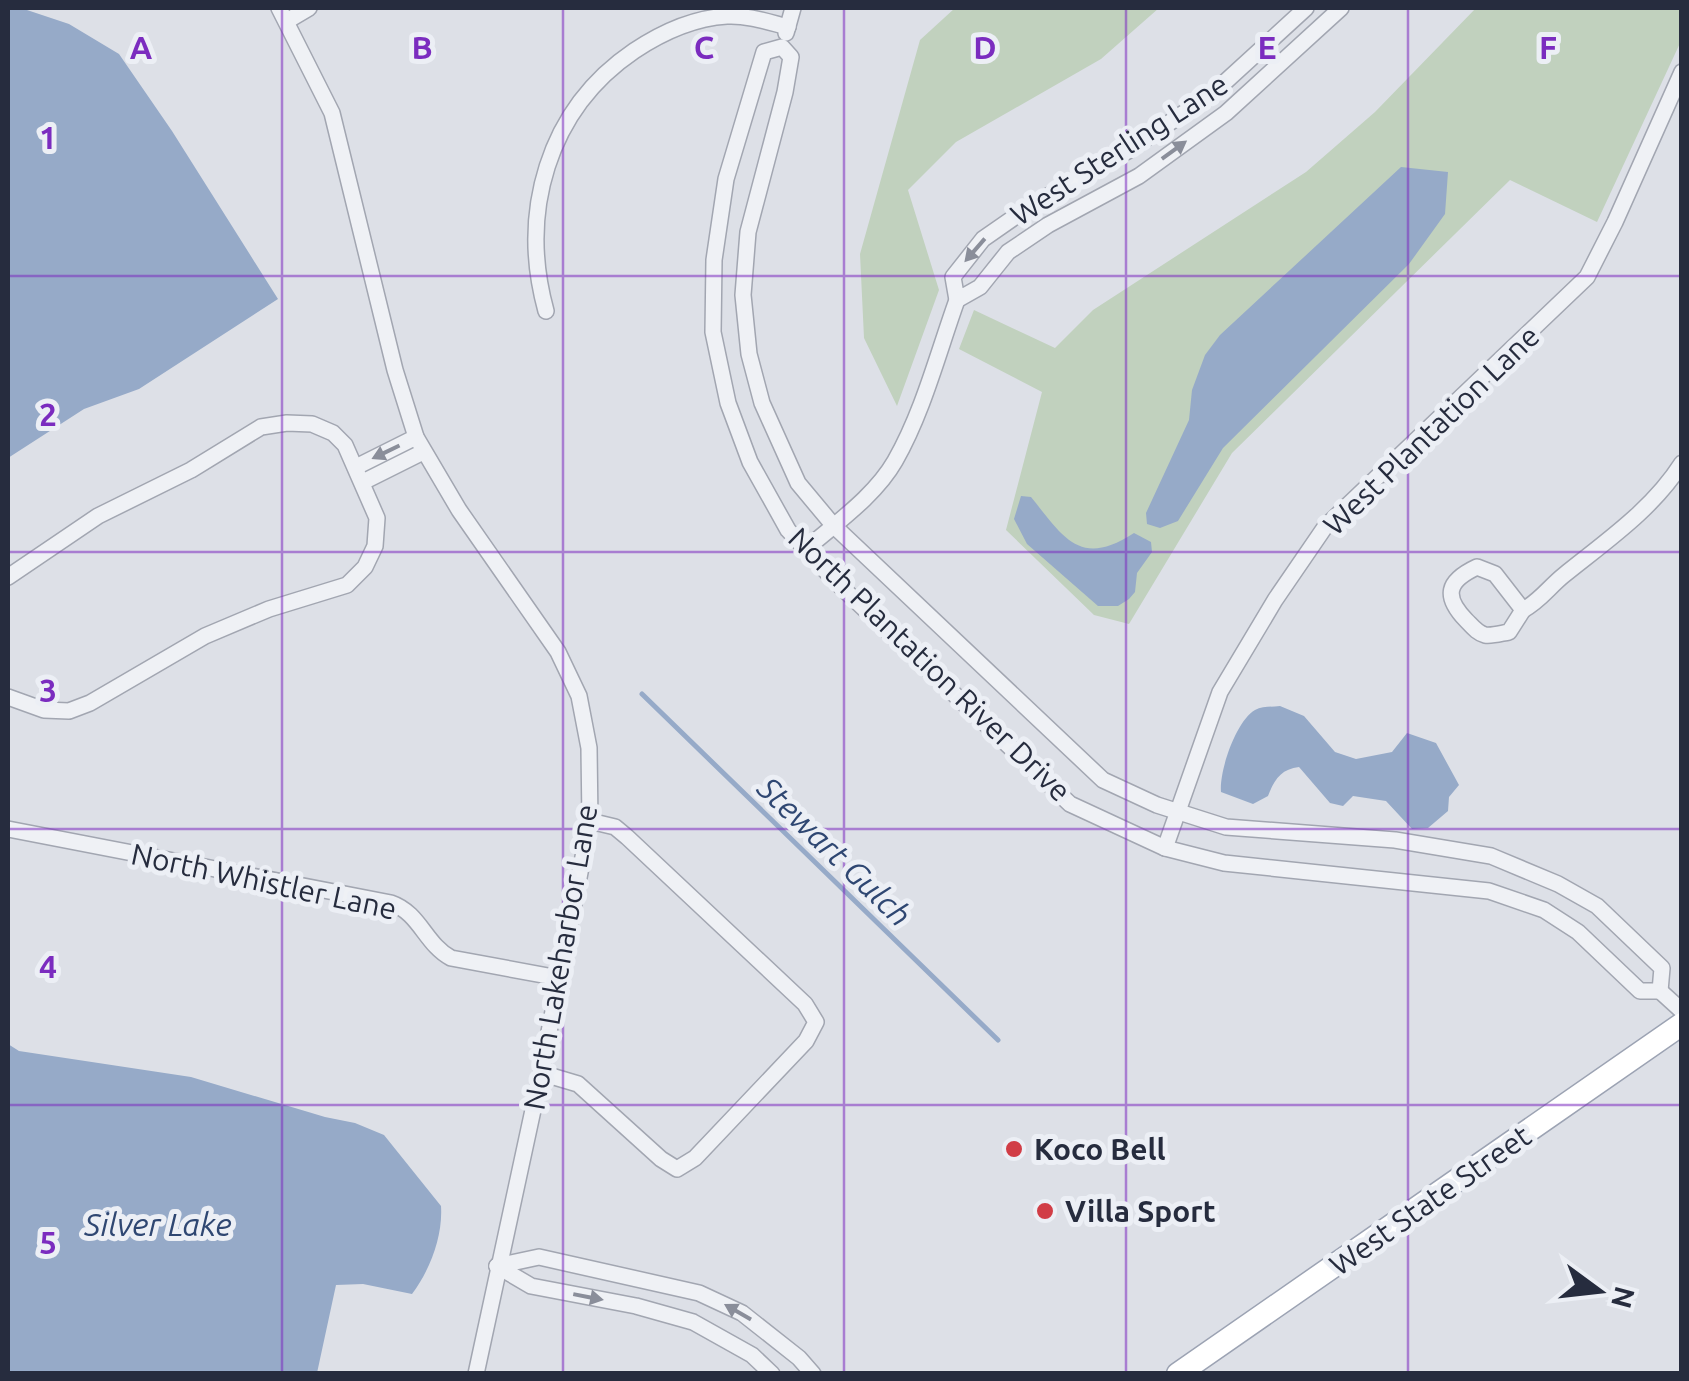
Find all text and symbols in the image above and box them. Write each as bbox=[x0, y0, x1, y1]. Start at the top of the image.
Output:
text: A bbox=[130, 29, 153, 65]
text: B bbox=[411, 29, 433, 65]
text: C bbox=[694, 29, 714, 65]
text: D bbox=[973, 29, 997, 65]
text: E bbox=[1257, 29, 1277, 65]
text: F bbox=[1539, 29, 1557, 65]
street label: West Sterling Lane bbox=[1004, 66, 1234, 232]
text: 1 bbox=[39, 119, 57, 155]
one-way arrow bbox=[1161, 141, 1187, 161]
one-way arrow bbox=[965, 237, 987, 262]
street label: West Plantation Lane bbox=[1316, 318, 1546, 542]
text: 2 bbox=[39, 396, 57, 432]
one-way arrow bbox=[372, 443, 401, 460]
street label: North Plantation River Drive bbox=[782, 520, 1078, 808]
text: 3 bbox=[39, 672, 57, 708]
water label: Stewart Gulch bbox=[750, 768, 919, 933]
street label: North Lakeharbor Lane bbox=[516, 802, 604, 1112]
street label: North Whistler Lane bbox=[128, 836, 400, 926]
text: 4 bbox=[39, 948, 57, 984]
street label: West State Street bbox=[1323, 1118, 1537, 1282]
place label: Koco Bell bbox=[1034, 1132, 1166, 1166]
marker: Koco Bell bbox=[1003, 1138, 1025, 1160]
place label: Villa Sport bbox=[1065, 1194, 1216, 1228]
marker: Villa Sport bbox=[1034, 1200, 1056, 1222]
water label: Silver Lake bbox=[83, 1206, 232, 1242]
text: 5 bbox=[39, 1224, 57, 1260]
north arrow bbox=[1549, 1241, 1649, 1341]
text: N bbox=[1606, 1283, 1641, 1312]
one-way arrow bbox=[573, 1289, 604, 1305]
one-way arrow bbox=[724, 1304, 752, 1322]

